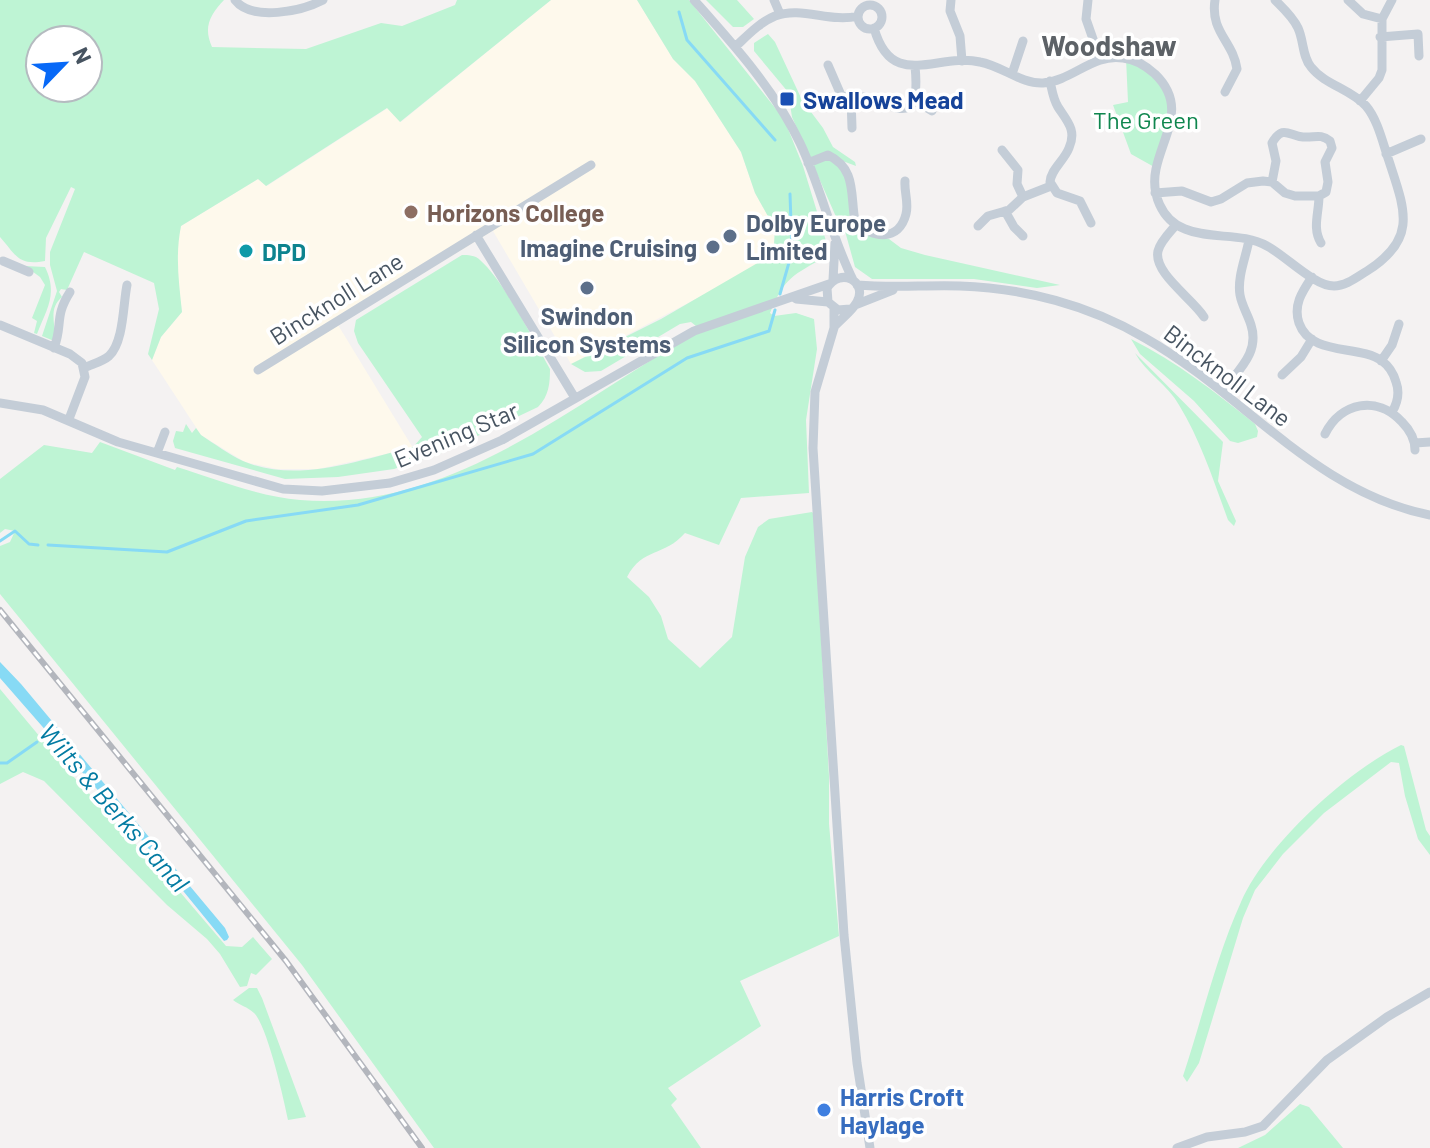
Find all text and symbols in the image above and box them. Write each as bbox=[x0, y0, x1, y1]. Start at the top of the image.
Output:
north arrow bbox=[24, 24, 104, 104]
district label: Woodshaw bbox=[1041, 28, 1177, 62]
text: N bbox=[68, 43, 98, 67]
place label: Swallows Mead bbox=[803, 85, 964, 114]
marker: Swallows Mead bbox=[778, 90, 796, 108]
park label: The Green bbox=[1093, 105, 1199, 134]
place label: Horizons College bbox=[427, 198, 604, 227]
marker: Horizons College bbox=[402, 203, 420, 221]
place label: Dolby Europe Limited bbox=[746, 208, 886, 265]
marker: Dolby Europe Limited bbox=[721, 227, 739, 245]
place label: Imagine Cruising bbox=[520, 233, 697, 262]
place label: DPD bbox=[262, 237, 306, 266]
marker: Imagine Cruising bbox=[704, 238, 722, 256]
marker: DPD bbox=[237, 242, 255, 260]
street label: Bincknoll Lane bbox=[264, 246, 408, 350]
marker: Swindon Silicon Systems bbox=[578, 279, 596, 297]
place label: Swindon Silicon Systems bbox=[503, 301, 671, 358]
street label: Bincknoll Lane bbox=[1159, 318, 1297, 432]
street label: Evening Star bbox=[390, 395, 523, 473]
water label: Wilts & Berks Canal bbox=[34, 717, 197, 898]
place label: Harris Croft Haylage bbox=[840, 1082, 964, 1139]
marker: Harris Croft Haylage bbox=[815, 1101, 833, 1119]

